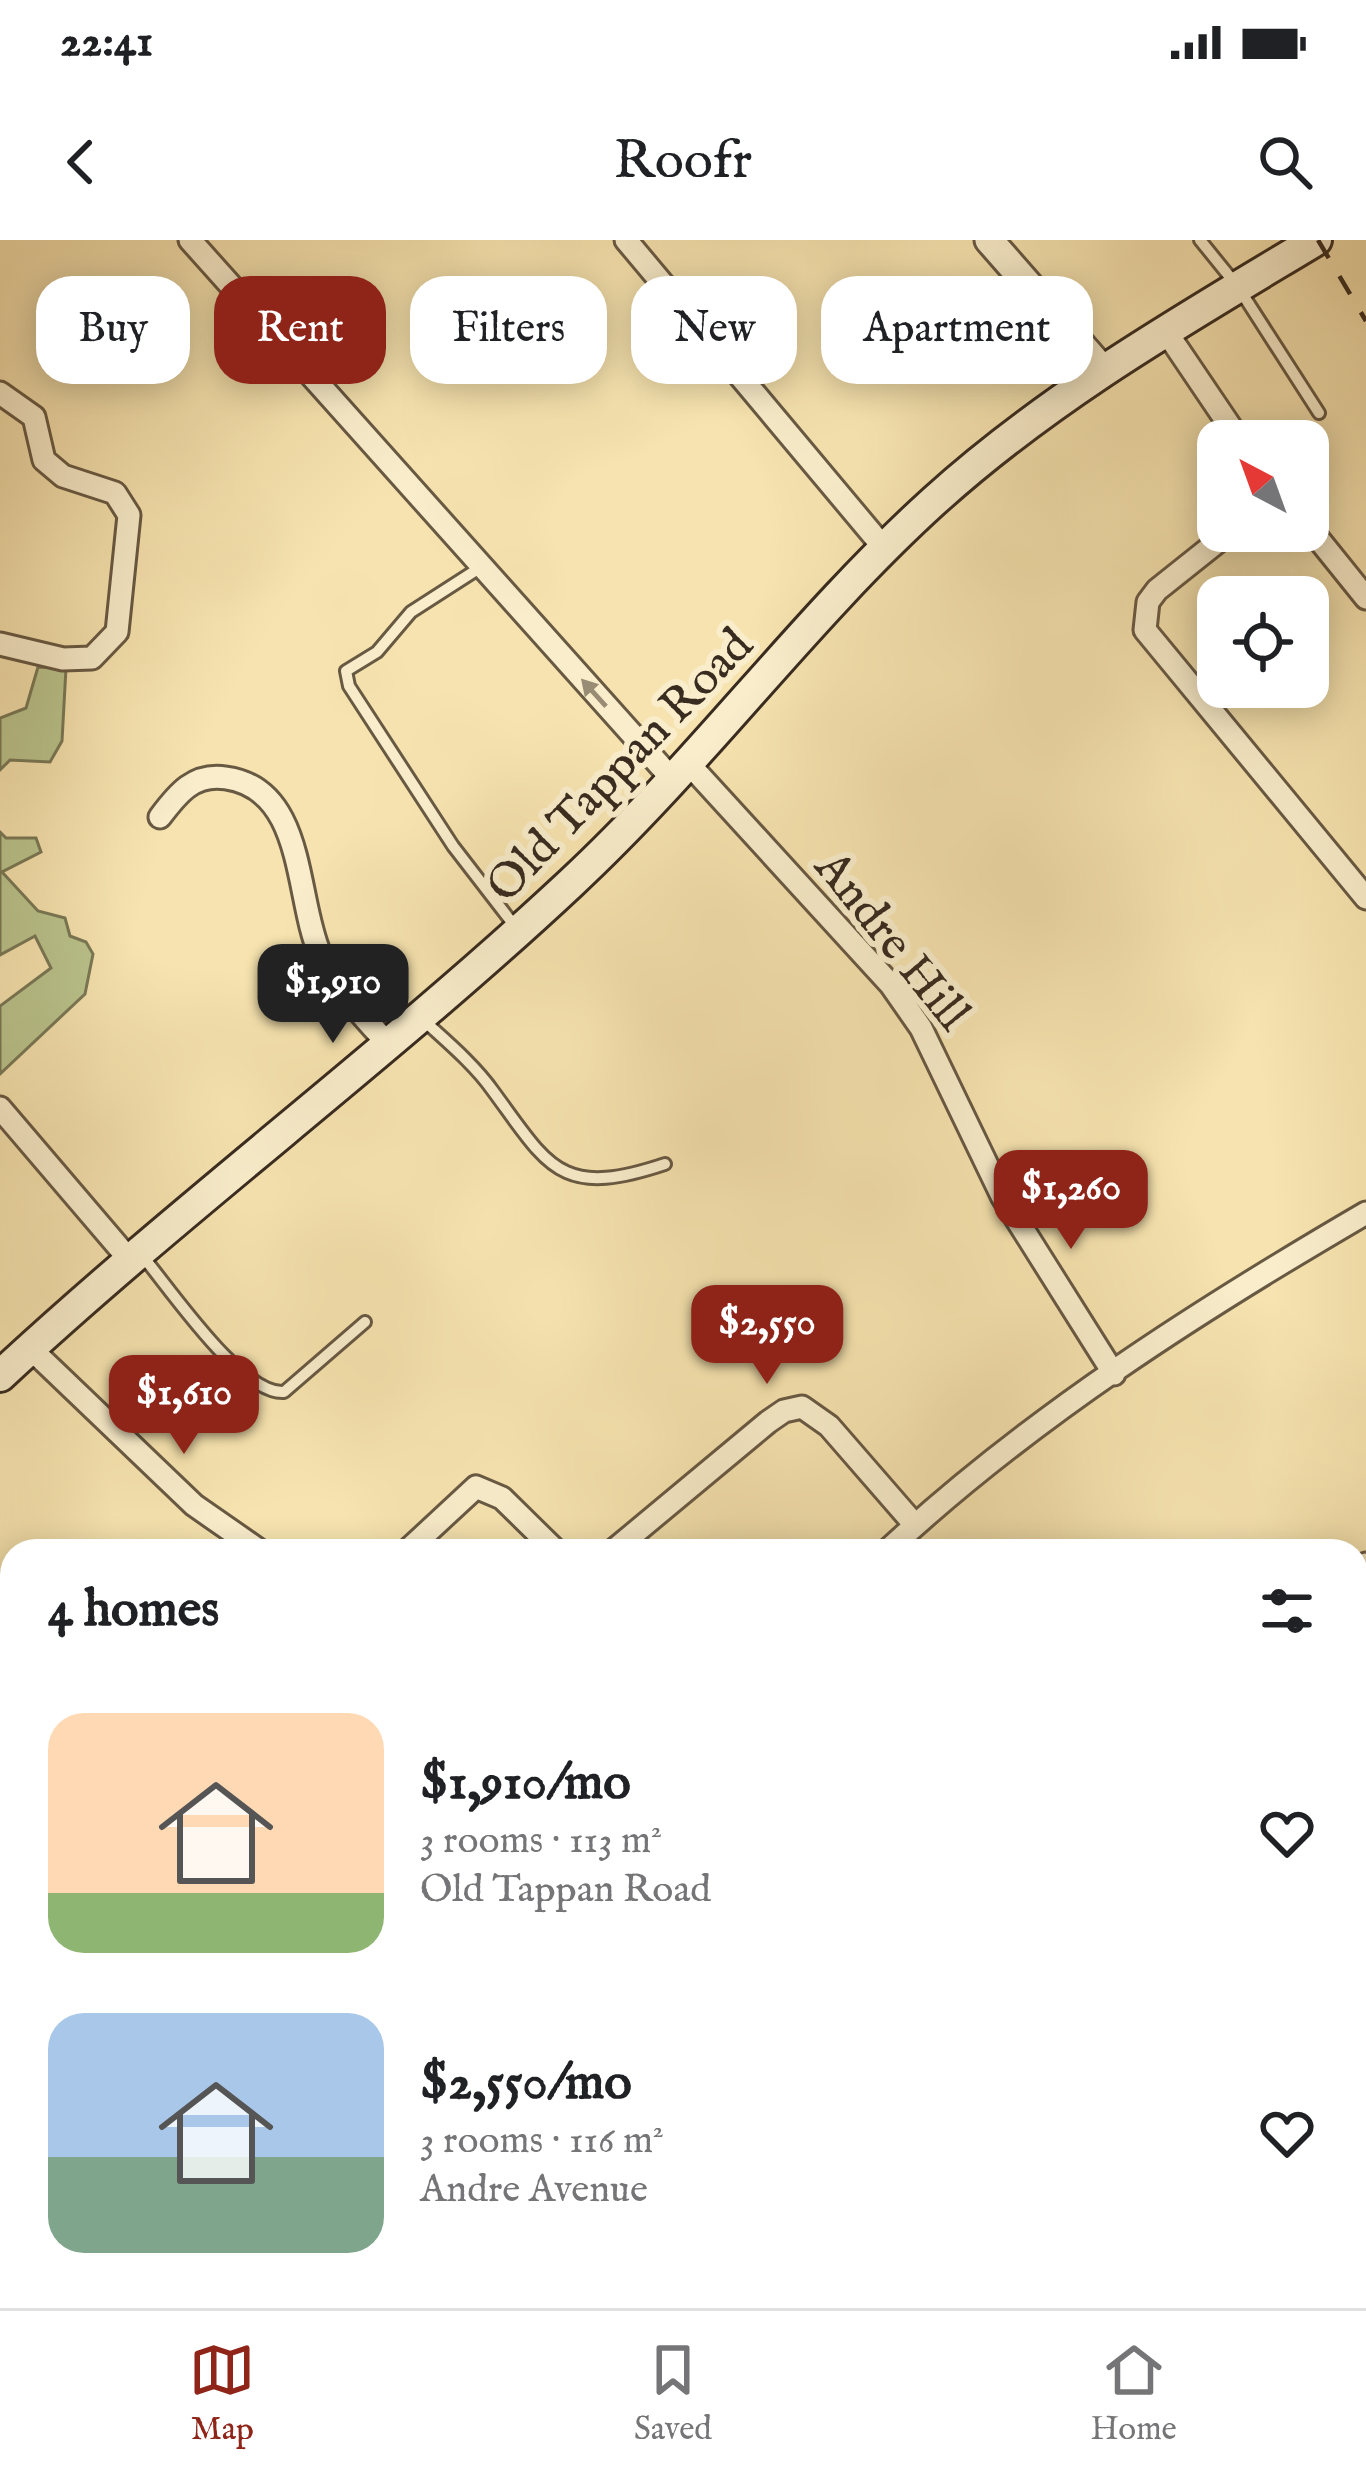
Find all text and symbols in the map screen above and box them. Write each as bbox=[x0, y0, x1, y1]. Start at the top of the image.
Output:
text: 22:41 bbox=[60, 14, 153, 71]
text: Roofr bbox=[614, 128, 752, 197]
icon: back bbox=[48, 129, 114, 195]
icon: search bbox=[1252, 129, 1318, 195]
chip: Buy bbox=[36, 276, 190, 384]
chip: Rent bbox=[214, 276, 386, 384]
chip: Filters bbox=[410, 276, 607, 384]
chip: New bbox=[631, 276, 797, 384]
chip: Apartment bbox=[821, 276, 1093, 384]
north arrow bbox=[1197, 420, 1329, 552]
map controls bbox=[1197, 420, 1329, 708]
button: locate bbox=[1197, 576, 1329, 708]
street label: Old Tappan Road bbox=[475, 617, 767, 916]
one-way arrow bbox=[581, 679, 608, 708]
street label: Andre Hill bbox=[800, 839, 982, 1044]
pin: $1,910 bbox=[235, 944, 431, 1046]
text: $1,910 bbox=[285, 958, 381, 1007]
pin: $1,260 bbox=[973, 1150, 1169, 1252]
text: $1,260 bbox=[1021, 1164, 1121, 1213]
pin: $2,550 bbox=[669, 1285, 865, 1387]
text: $2,550 bbox=[718, 1299, 816, 1348]
pin: $1,610 bbox=[86, 1355, 282, 1457]
text: $1,610 bbox=[136, 1369, 232, 1418]
icon: filters bbox=[1254, 1578, 1320, 1644]
text: 4 homes bbox=[48, 1579, 219, 1644]
text: $1,910/mo bbox=[420, 1752, 631, 1817]
icon: home bbox=[144, 1761, 288, 1905]
icon: heart bbox=[1254, 1800, 1320, 1866]
text: 3 rooms · 113 m² bbox=[420, 1817, 662, 1866]
text: Old Tappan Road bbox=[420, 1866, 711, 1915]
text: $2,550/mo bbox=[420, 2052, 632, 2117]
icon: home bbox=[144, 2061, 288, 2205]
icon: heart bbox=[1254, 2100, 1320, 2166]
text: 3 rooms · 116 m² bbox=[420, 2117, 664, 2166]
text: Andre Avenue bbox=[420, 2166, 648, 2215]
tab: Map bbox=[189, 2337, 255, 2451]
tab: Saved bbox=[634, 2337, 712, 2451]
tab: Home bbox=[1091, 2337, 1177, 2451]

